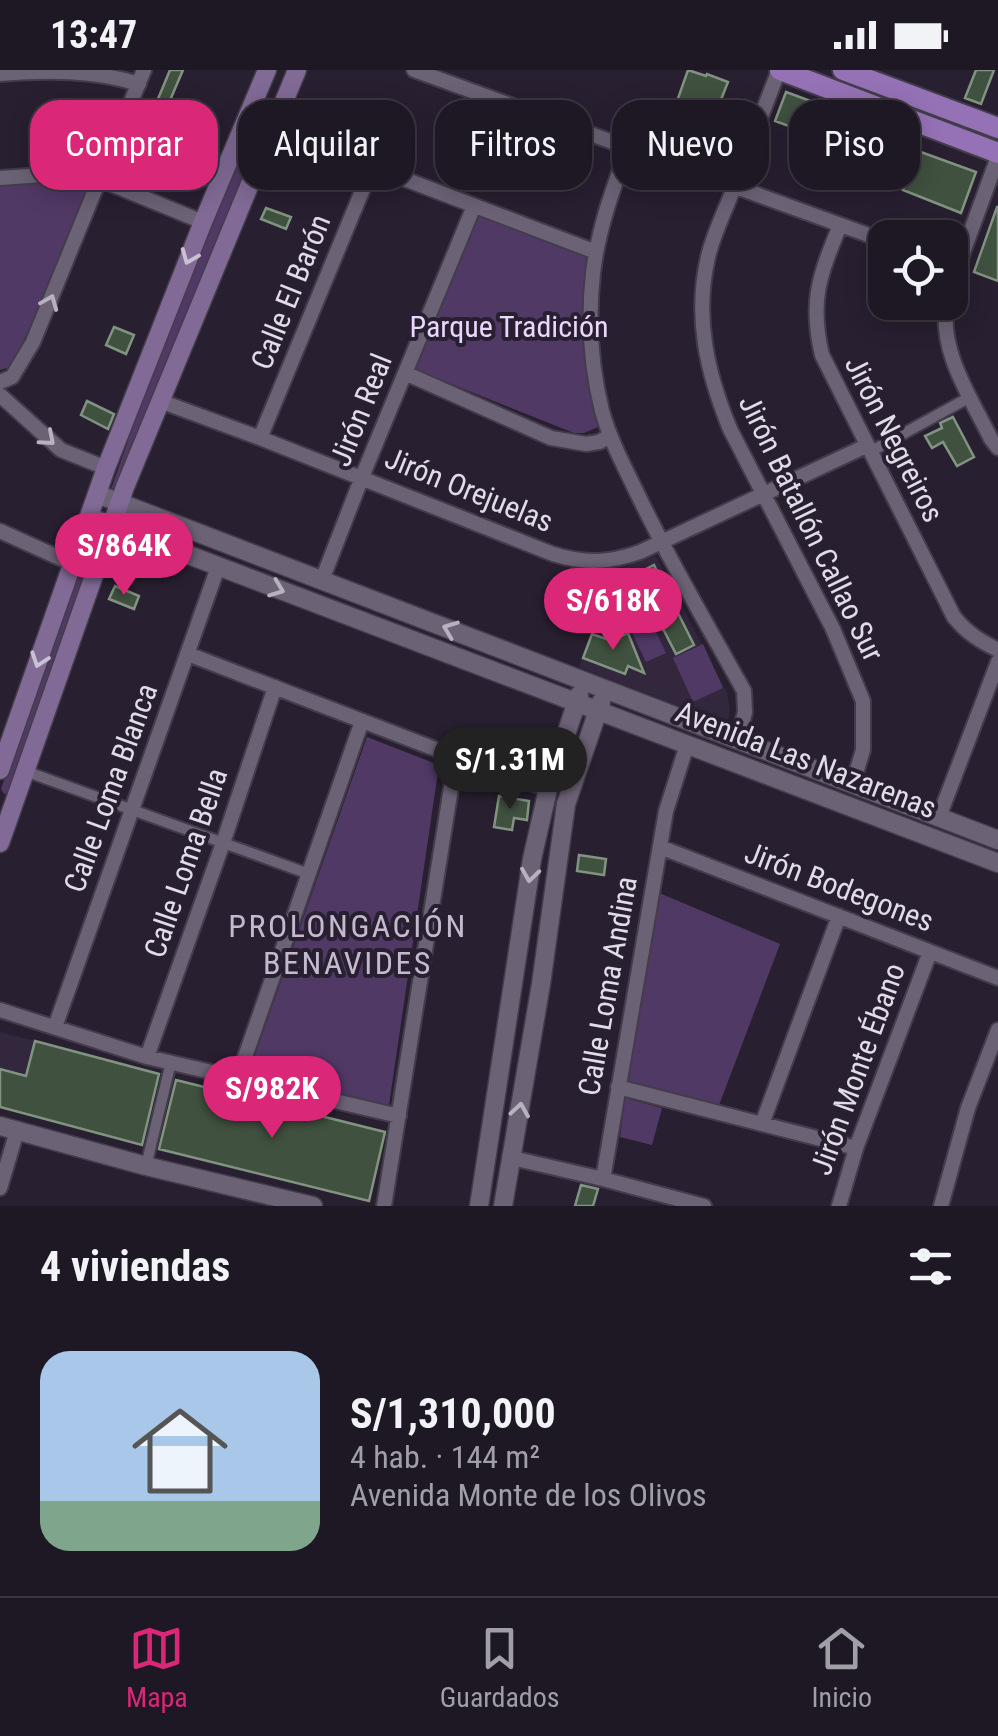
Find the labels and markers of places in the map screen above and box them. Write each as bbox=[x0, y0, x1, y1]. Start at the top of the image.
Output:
pin: S/864K bbox=[43, 513, 205, 598]
pin: S/618K bbox=[532, 568, 694, 653]
pin: S/1.31M bbox=[418, 727, 602, 812]
pin: S/982K bbox=[191, 1056, 353, 1141]

